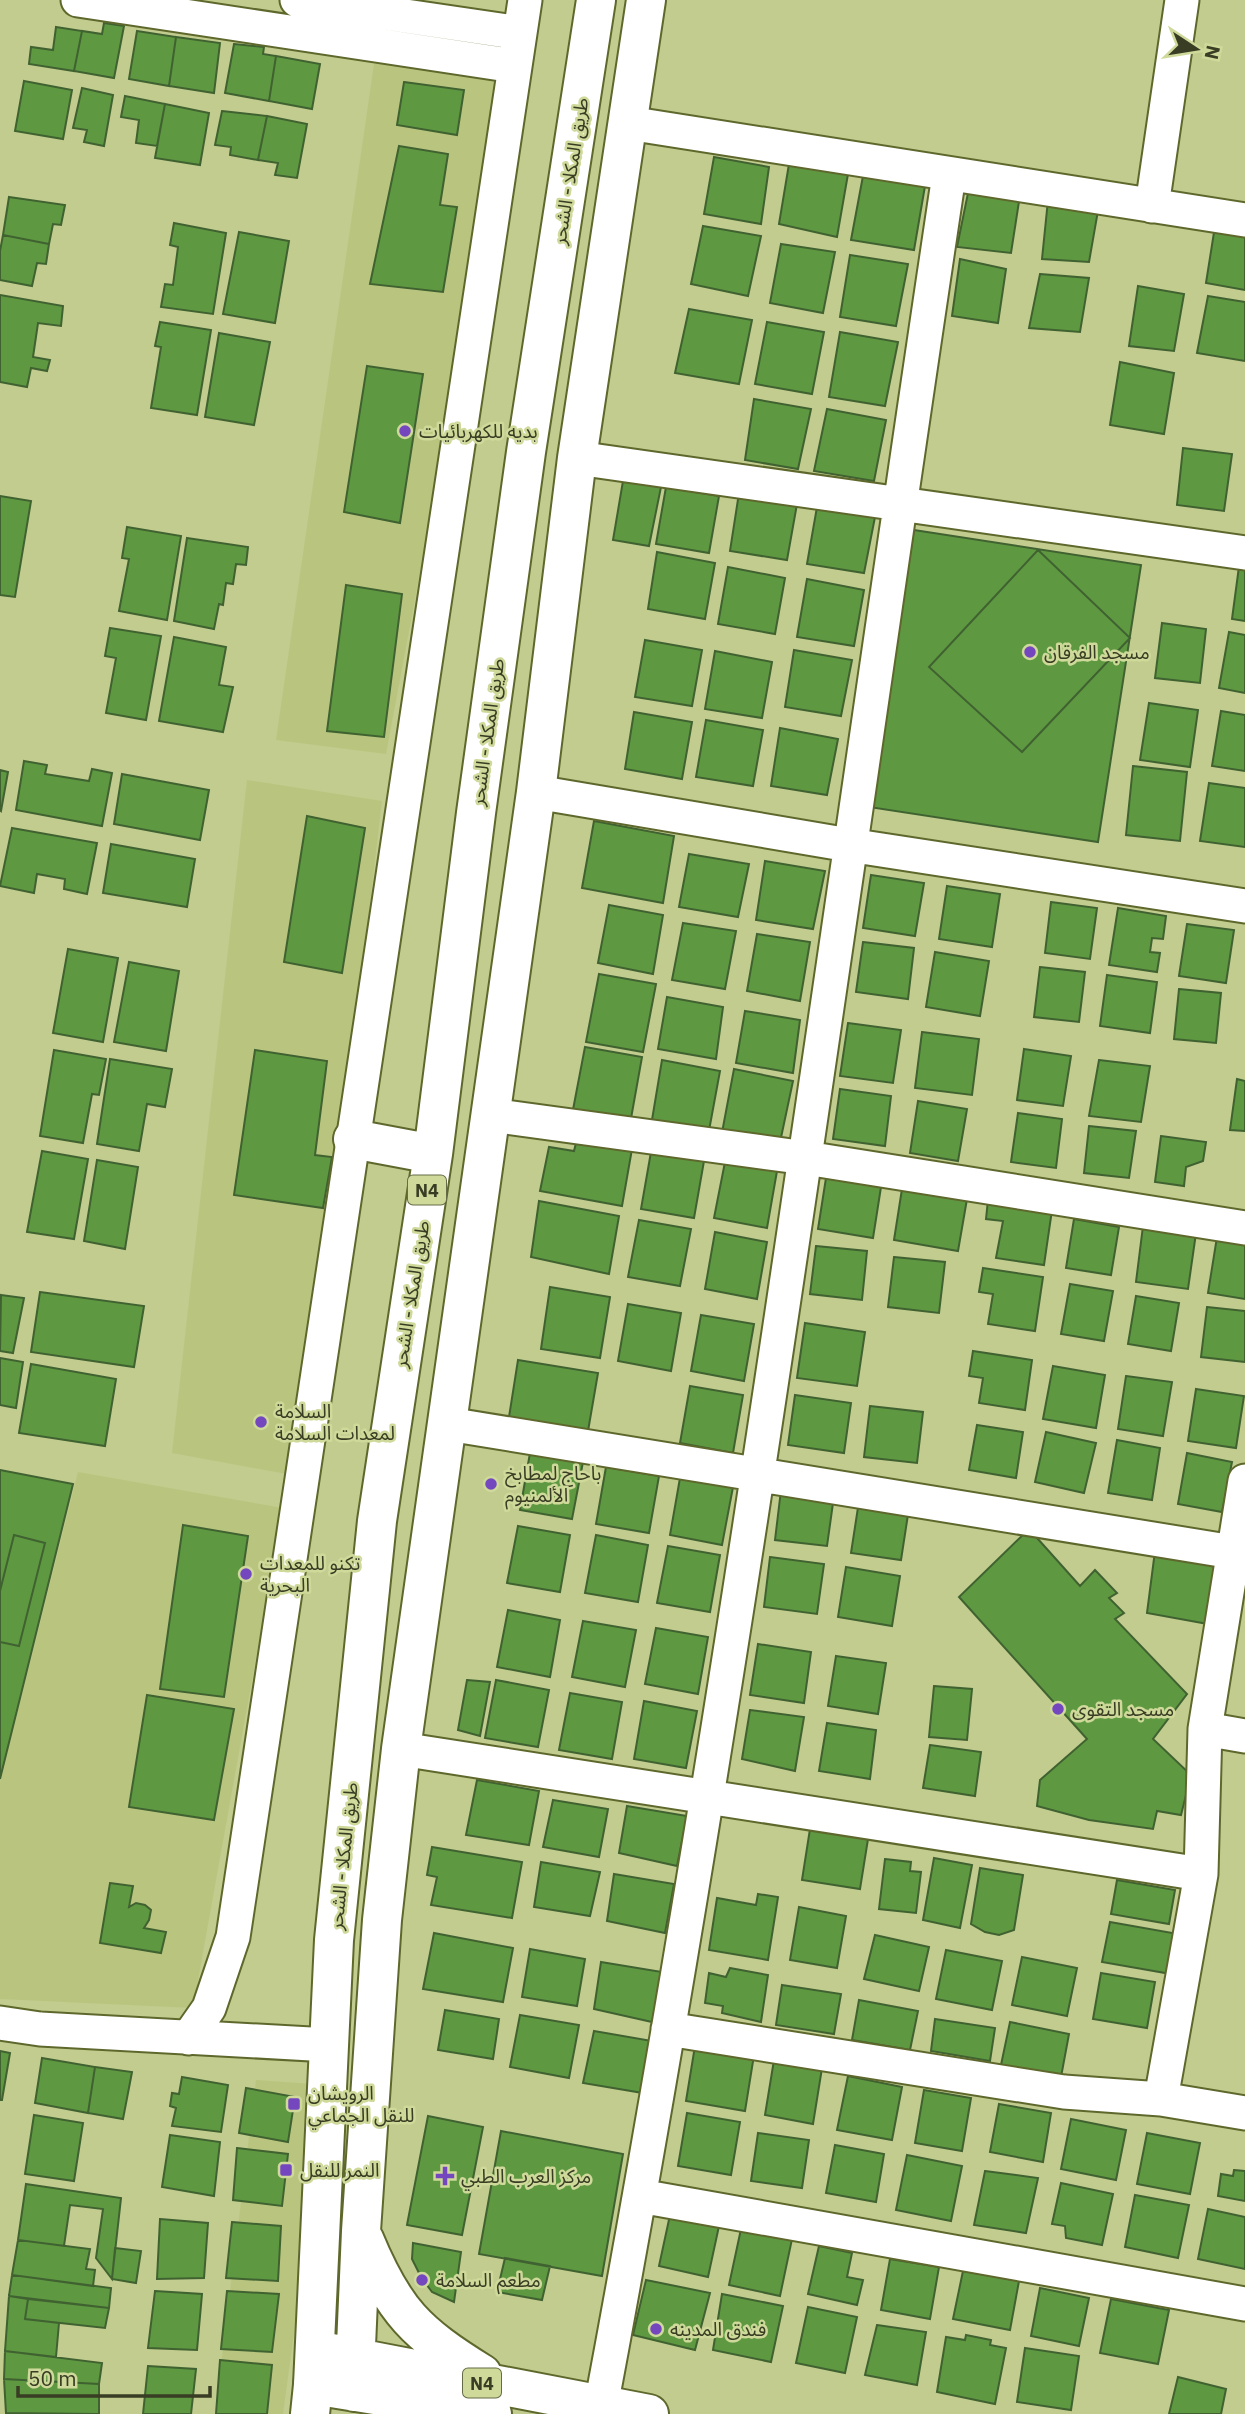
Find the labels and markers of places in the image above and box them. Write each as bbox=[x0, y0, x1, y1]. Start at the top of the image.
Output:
place label: بديه للكهربائيات bbox=[419, 419, 538, 443]
marker: بديه للكهربائيات bbox=[397, 423, 413, 439]
place label: مسجد الفرقان bbox=[1044, 640, 1150, 664]
marker: مسجد الفرقان bbox=[1022, 644, 1038, 660]
place label: السلامة لمعدات السلامة bbox=[275, 1399, 395, 1445]
marker: السلامة لمعدات السلامة bbox=[253, 1414, 269, 1430]
place label: باحاج لمطابخ الألمنيوم bbox=[505, 1461, 601, 1510]
marker: باحاج لمطابخ الألمنيوم bbox=[483, 1476, 499, 1492]
place label: تكنو للمعدات البحرية bbox=[260, 1551, 360, 1597]
marker: تكنو للمعدات البحرية bbox=[238, 1566, 254, 1582]
place label: مسجد التقوى bbox=[1072, 1697, 1174, 1721]
marker: مسجد التقوى bbox=[1050, 1701, 1066, 1717]
place label: الرويشان للنقل الجماعي bbox=[308, 2081, 415, 2130]
marker: الرويشان للنقل الجماعي bbox=[286, 2096, 302, 2112]
place label: النمر للنقل bbox=[300, 2158, 379, 2182]
marker: النمر للنقل bbox=[278, 2162, 294, 2178]
place label: مركز العرب الطبي bbox=[461, 2164, 591, 2191]
marker: مركز العرب الطبي bbox=[435, 2166, 455, 2186]
place label: مطعم السلامة bbox=[436, 2268, 541, 2295]
marker: مطعم السلامة bbox=[414, 2272, 430, 2288]
place label: فندق المدينه bbox=[670, 2317, 766, 2341]
marker: فندق المدينه bbox=[648, 2321, 664, 2337]

